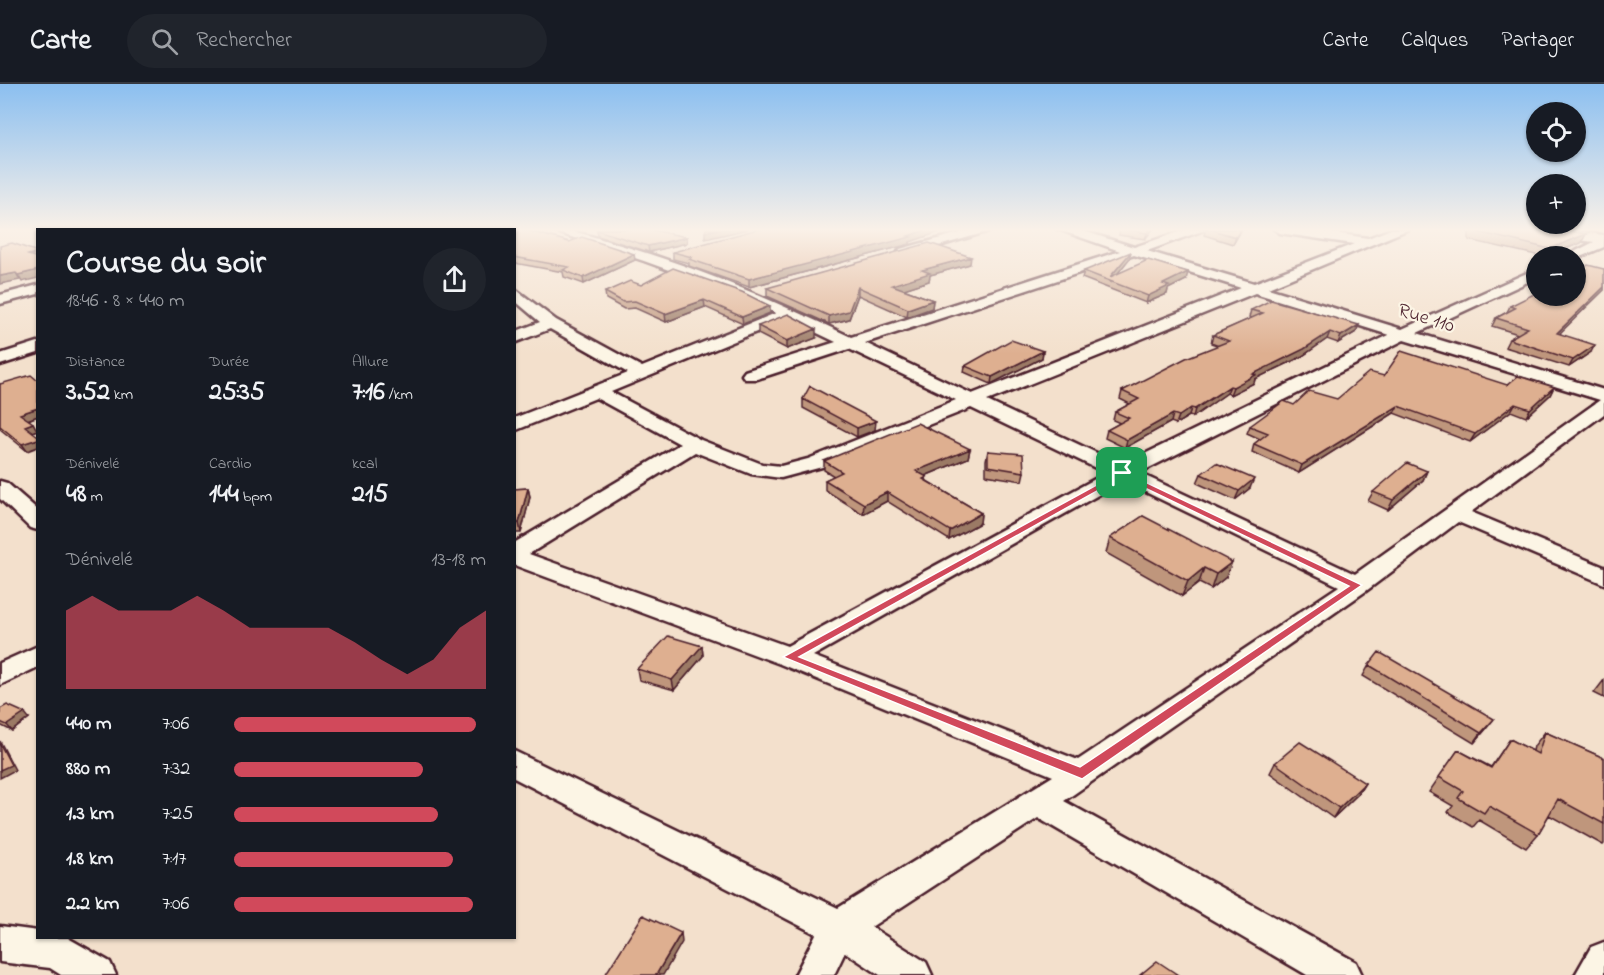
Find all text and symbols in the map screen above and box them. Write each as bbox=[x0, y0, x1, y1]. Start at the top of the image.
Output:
search box bbox=[127, 14, 547, 68]
text: Carte bbox=[30, 21, 91, 62]
icon: search bbox=[148, 25, 181, 58]
text: Rechercher bbox=[196, 25, 292, 57]
text: Carte bbox=[1322, 26, 1368, 56]
text: Calques bbox=[1401, 26, 1468, 56]
text: Partager bbox=[1501, 26, 1574, 56]
map controls bbox=[1526, 102, 1586, 306]
button: locate bbox=[1526, 102, 1586, 162]
button: + bbox=[1526, 174, 1586, 234]
text: Course du soir bbox=[66, 240, 266, 288]
button: − bbox=[1526, 246, 1586, 306]
button: share bbox=[423, 248, 486, 311]
text: 18:46 · 8 × 440 m bbox=[66, 287, 185, 316]
street label: Rue 110 bbox=[1394, 297, 1458, 341]
text: Distance bbox=[66, 350, 125, 374]
text: Durée bbox=[209, 350, 249, 374]
text: Allure bbox=[352, 350, 388, 374]
text: 3.52 bbox=[66, 374, 110, 412]
text: 25:35 bbox=[209, 374, 265, 412]
text: 7:16 bbox=[352, 374, 385, 412]
text: km bbox=[110, 383, 133, 407]
text: /km bbox=[385, 383, 413, 407]
pin bbox=[1096, 447, 1147, 498]
text: Dénivelé bbox=[66, 452, 119, 476]
text: Cardio bbox=[209, 452, 252, 476]
text: kcal bbox=[352, 452, 377, 476]
icon: arrive bbox=[1105, 456, 1138, 489]
text: 48 bbox=[66, 476, 86, 514]
text: 144 bbox=[209, 476, 239, 514]
text: 215 bbox=[352, 476, 388, 514]
text: m bbox=[86, 485, 103, 509]
text: bpm bbox=[239, 485, 272, 509]
text: Dénivelé bbox=[66, 546, 133, 575]
text: 13–18 m bbox=[431, 546, 486, 575]
text: 440 m bbox=[66, 710, 112, 739]
text: 7:06 bbox=[162, 710, 189, 739]
text: 880 m bbox=[66, 755, 110, 784]
text: 7:32 bbox=[162, 755, 190, 784]
text: 1.3 km bbox=[66, 800, 114, 829]
text: 7:25 bbox=[162, 800, 193, 829]
text: 1.8 km bbox=[66, 845, 113, 874]
text: 7:17 bbox=[162, 845, 187, 874]
text: 2.2 km bbox=[66, 890, 119, 919]
text: 7:06 bbox=[162, 890, 189, 919]

